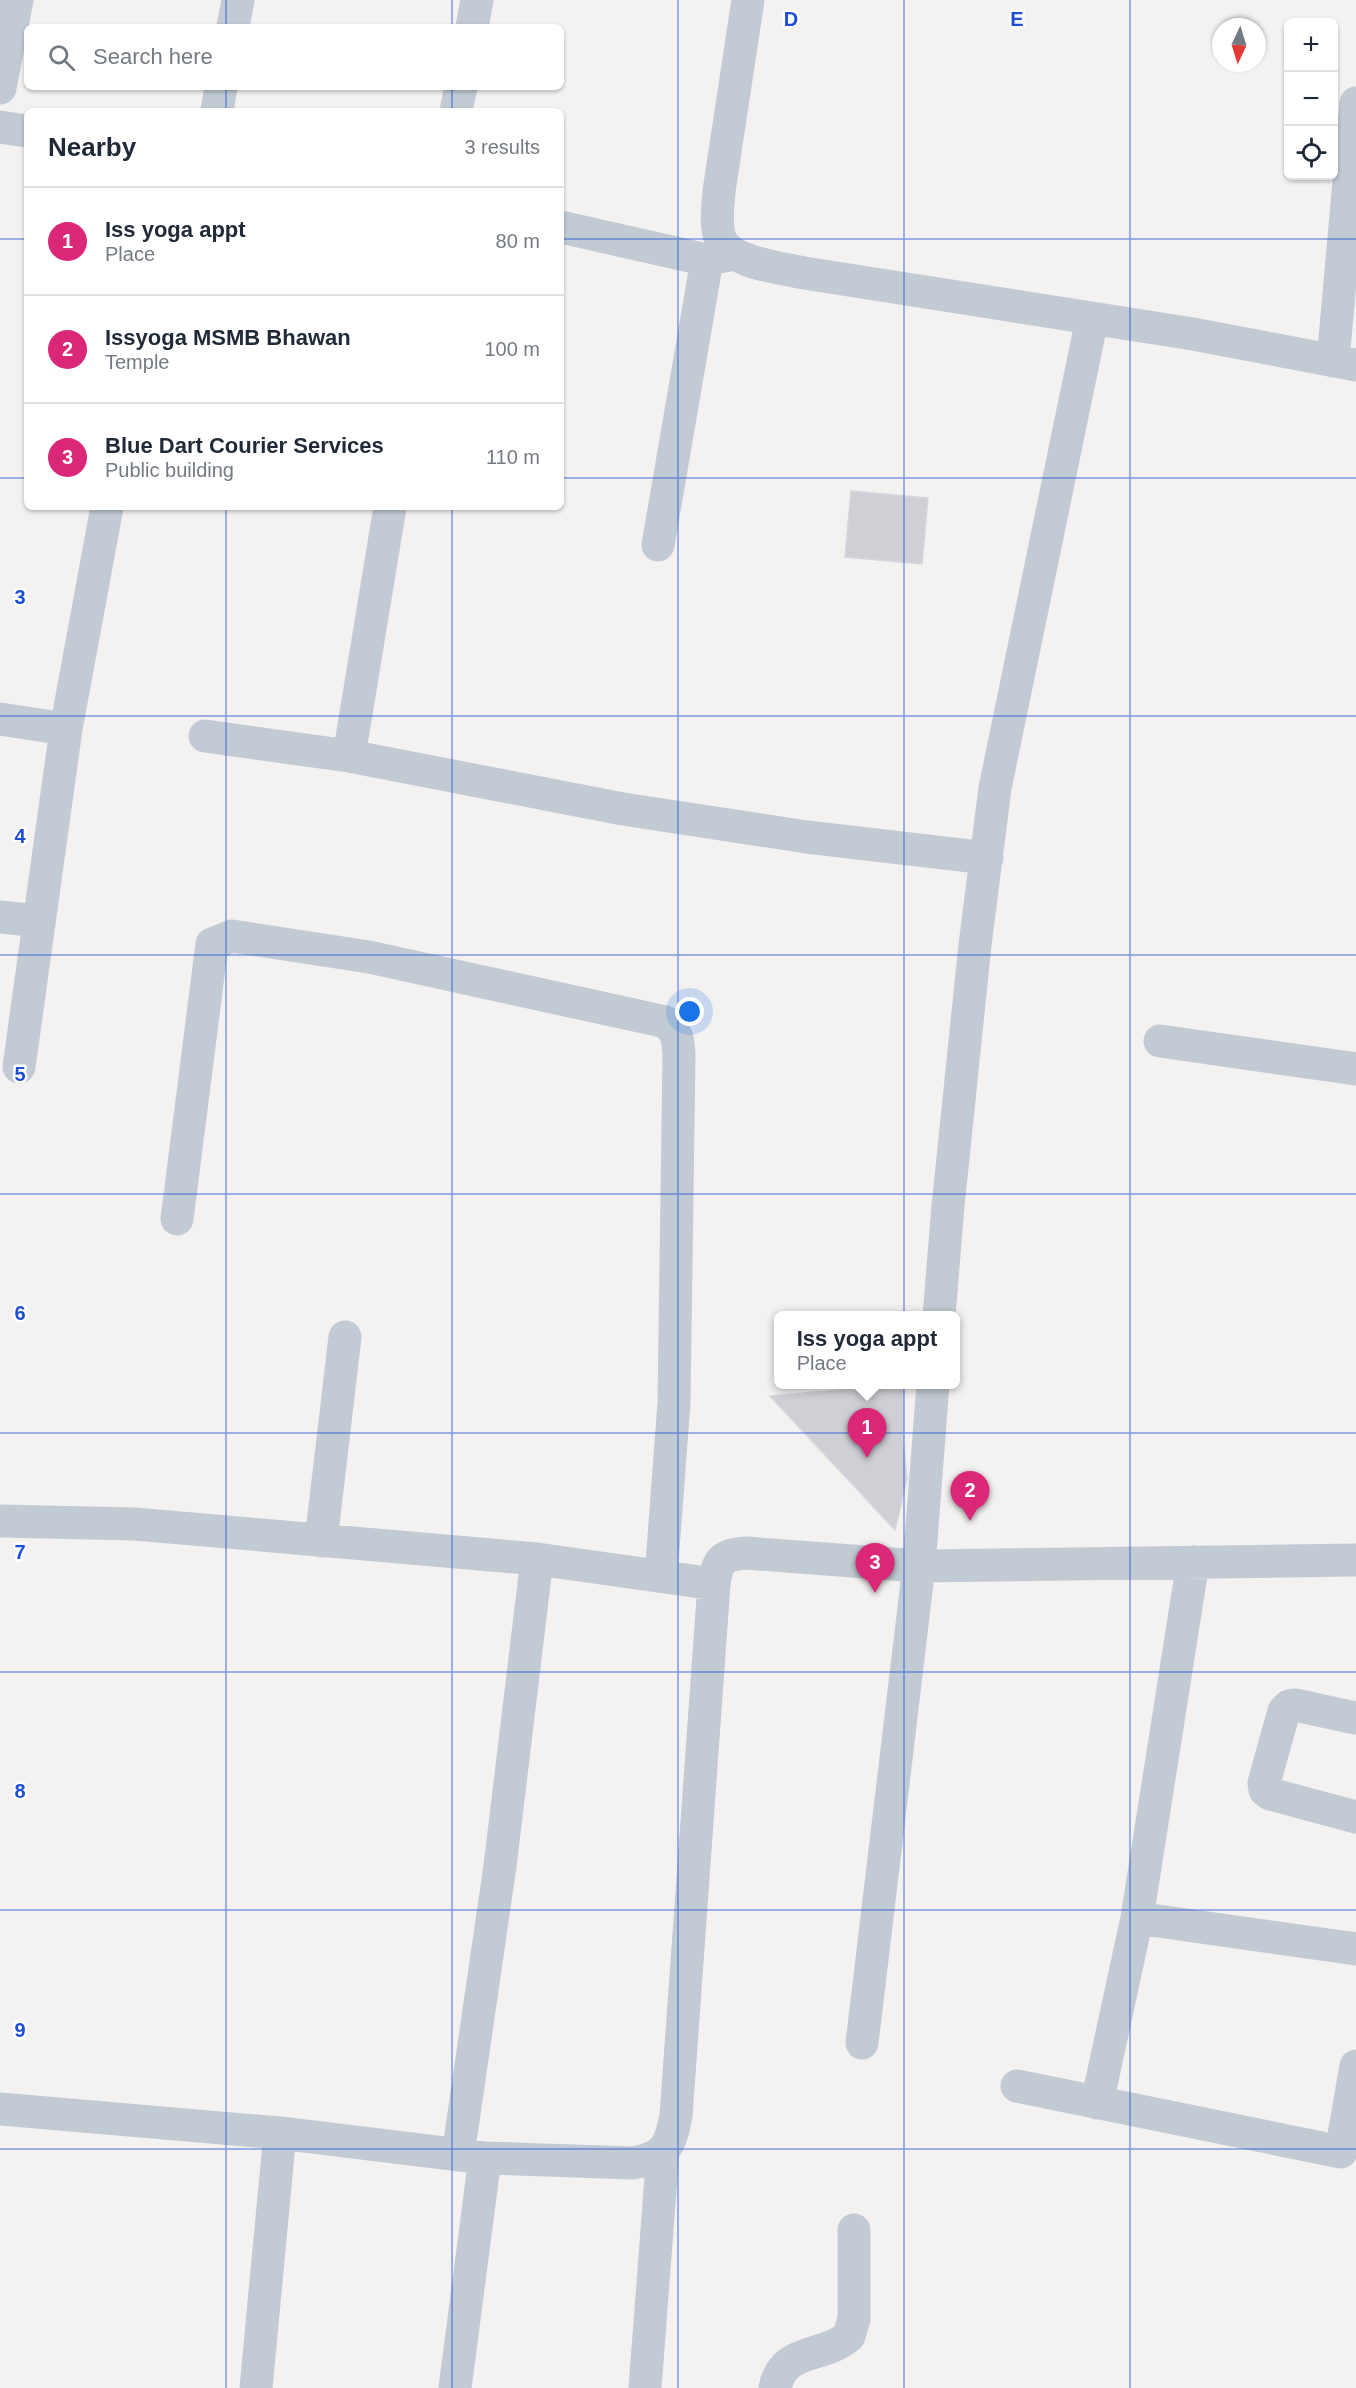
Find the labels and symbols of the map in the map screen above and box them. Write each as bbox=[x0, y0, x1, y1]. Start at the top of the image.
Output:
text: D bbox=[784, 8, 798, 30]
text: E bbox=[1010, 8, 1024, 30]
north arrow bbox=[1212, 18, 1266, 72]
text: 3 bbox=[14, 586, 26, 608]
text: 4 bbox=[14, 825, 26, 847]
your location bbox=[675, 997, 704, 1026]
text: 5 bbox=[14, 1063, 26, 1085]
text: 6 bbox=[14, 1302, 26, 1324]
pin: 1 bbox=[848, 1408, 886, 1458]
pin: 2 bbox=[950, 1472, 990, 1521]
text: 7 bbox=[14, 1541, 26, 1563]
pin: 3 bbox=[856, 1544, 894, 1593]
text: 8 bbox=[14, 1780, 26, 1802]
text: 9 bbox=[14, 2019, 26, 2041]

